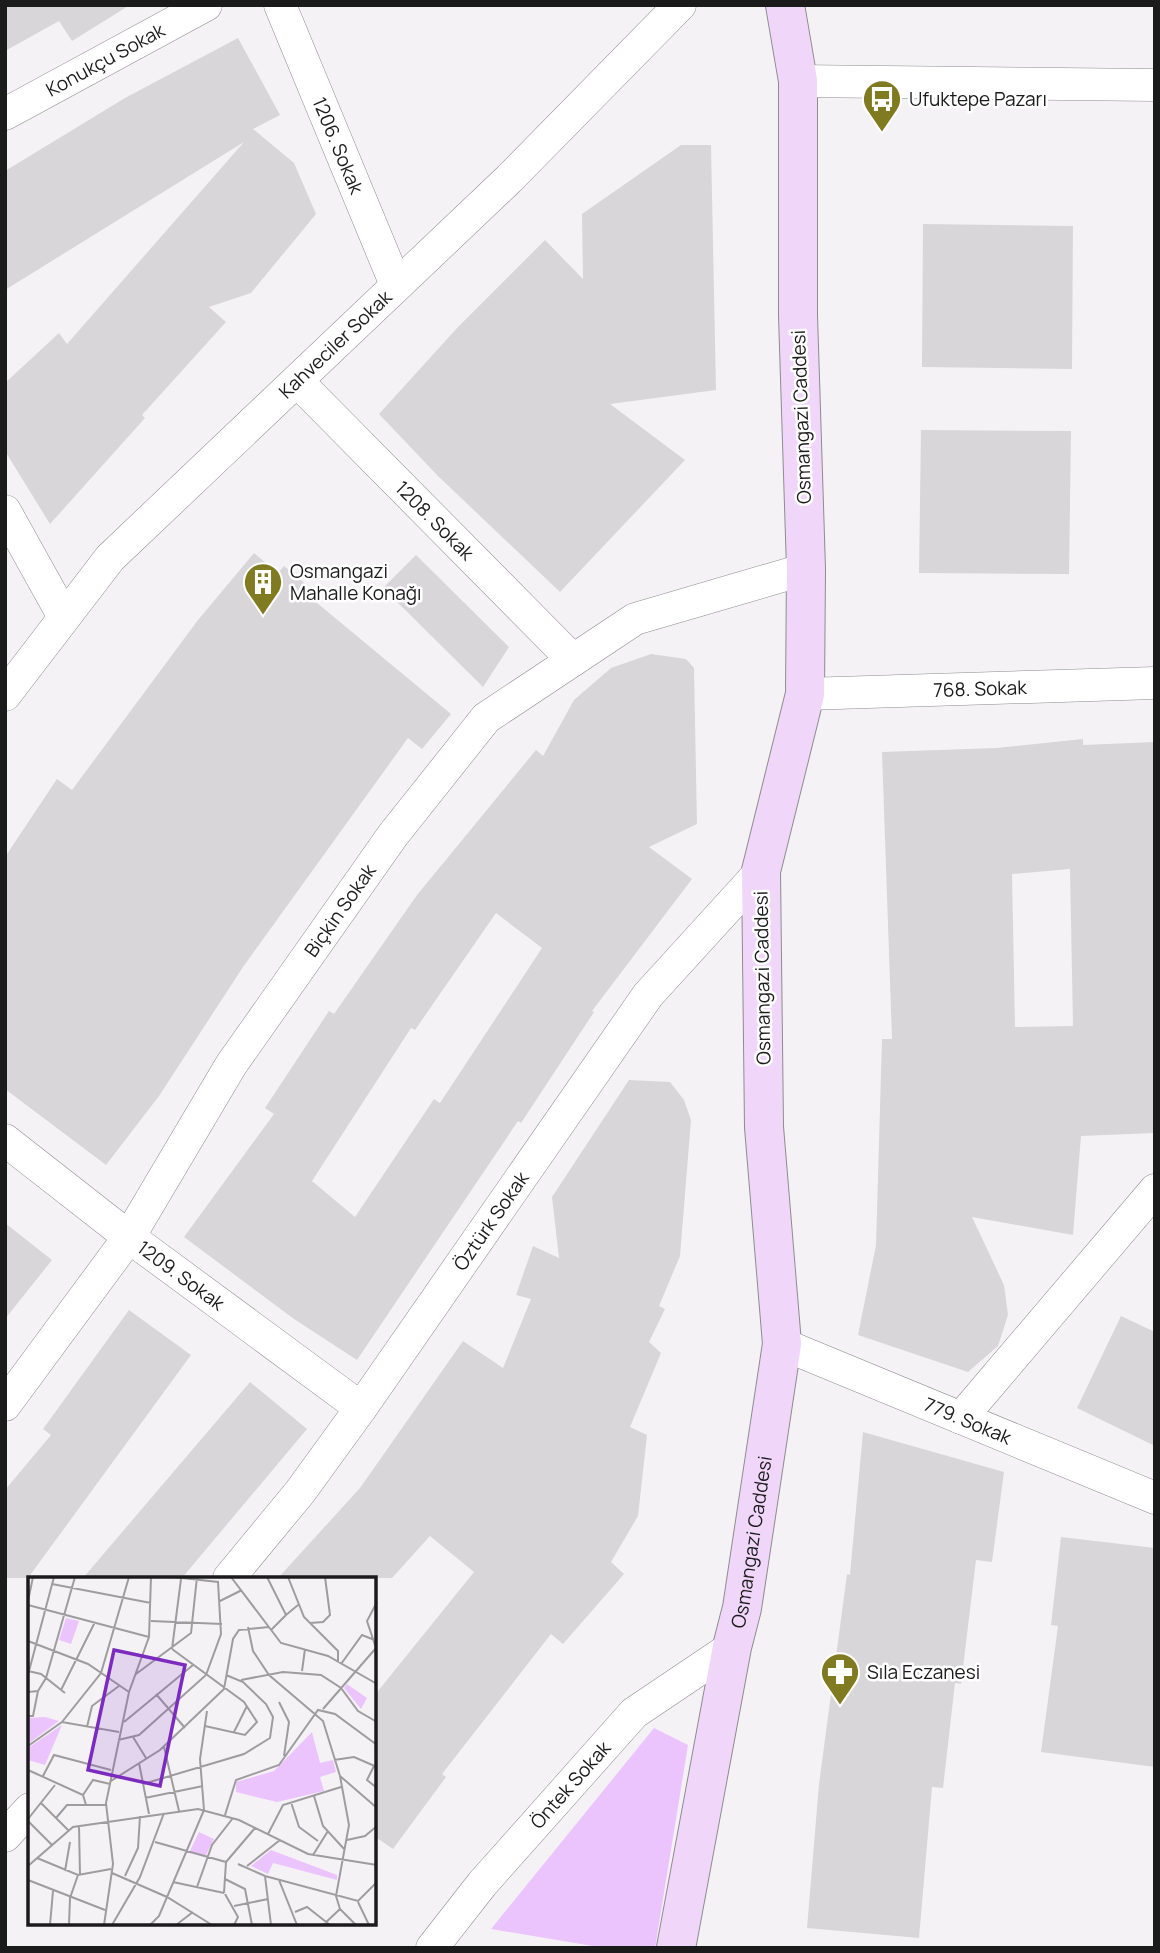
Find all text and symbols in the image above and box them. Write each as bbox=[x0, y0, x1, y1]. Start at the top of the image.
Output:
street label: Konukçu Sokak bbox=[41, 17, 170, 102]
bus stop icon: Ufuktepe Pazarı bbox=[861, 78, 903, 133]
place label: Ufuktepe Pazarı bbox=[909, 86, 1047, 112]
street label: 1206. Sokak bbox=[307, 93, 370, 198]
street label: Kahveciler Sokak bbox=[273, 284, 398, 404]
street label: Osmangazi Caddesi bbox=[785, 330, 817, 504]
street label: 1208. Sokak bbox=[390, 475, 480, 566]
place label: Osmangazi Mahalle Konağı bbox=[290, 558, 421, 606]
building icon: Osmangazi Mahalle Konağı bbox=[242, 561, 284, 616]
street label: 768. Sokak bbox=[933, 674, 1028, 703]
street label: Biçkin Sokak bbox=[298, 858, 382, 962]
street label: Osmangazi Caddesi bbox=[747, 891, 777, 1065]
street label: Öztürk Sokak bbox=[447, 1166, 535, 1276]
street label: 1209. Sokak bbox=[132, 1234, 230, 1316]
street label: 779. Sokak bbox=[920, 1391, 1016, 1451]
street label: Osmangazi Caddesi bbox=[724, 1454, 778, 1631]
inset map bbox=[28, 1577, 376, 1925]
pharmacy icon: Sıla Eczanesi bbox=[819, 1651, 861, 1706]
place label: Sıla Eczanesi bbox=[867, 1659, 980, 1685]
street label: Öntek Sokak bbox=[524, 1735, 617, 1834]

